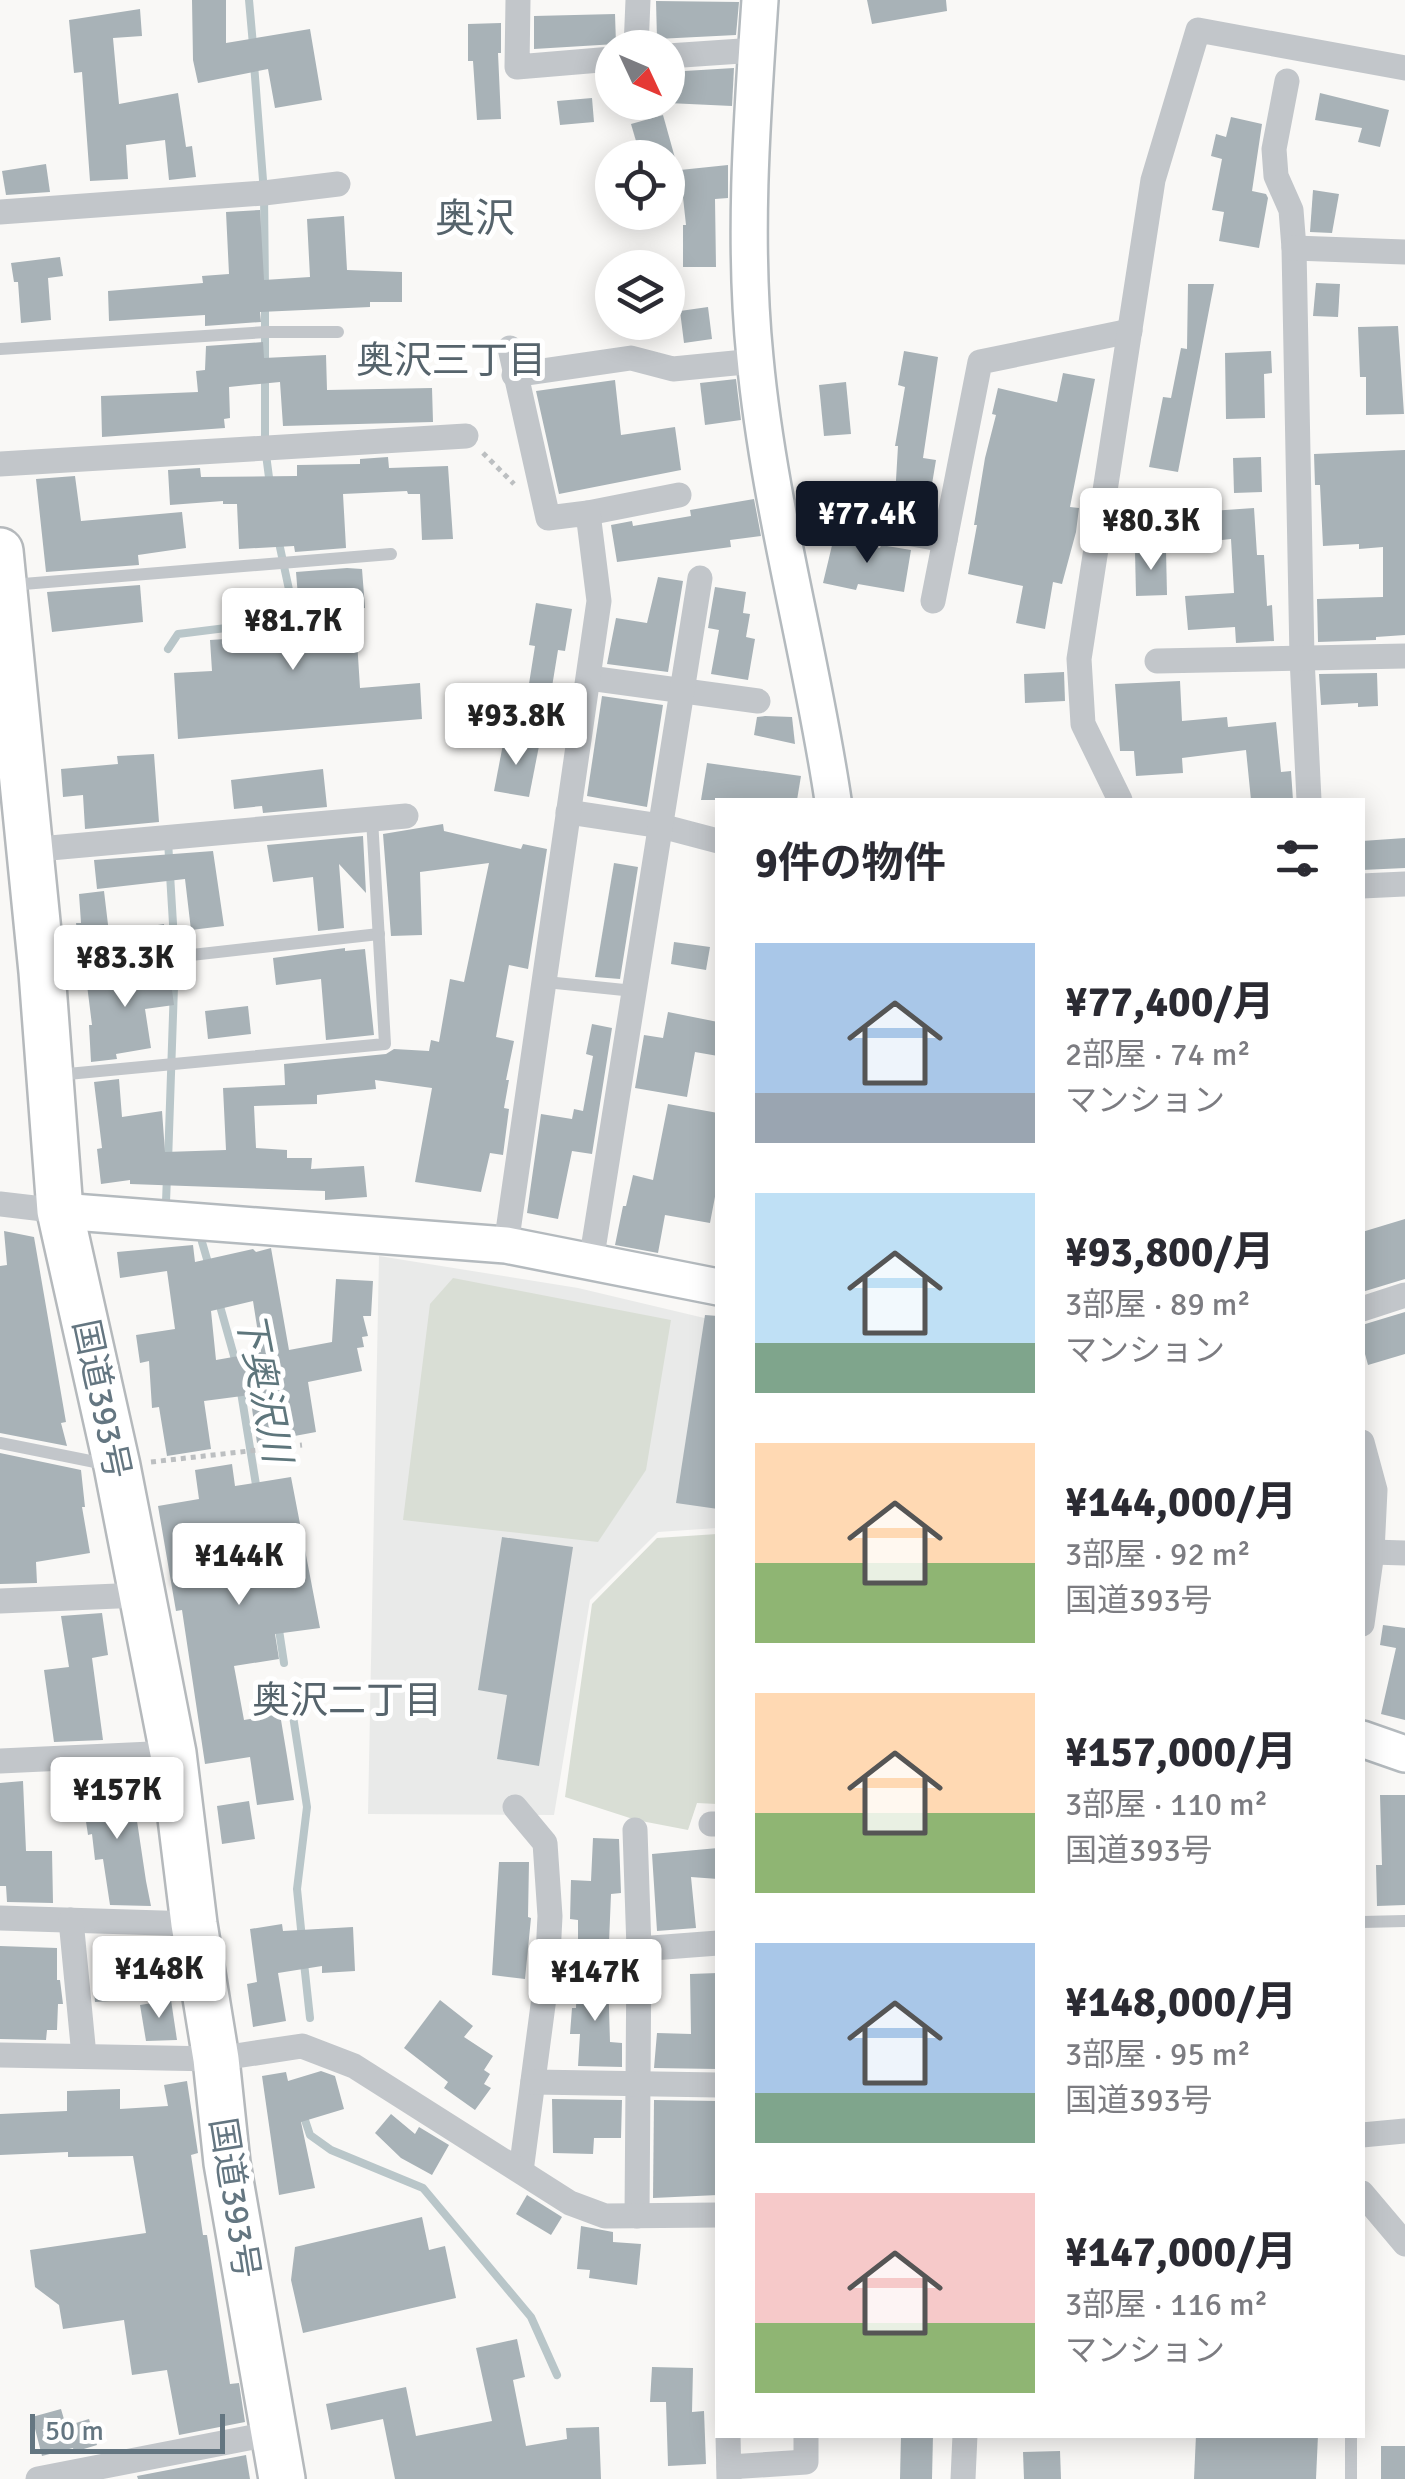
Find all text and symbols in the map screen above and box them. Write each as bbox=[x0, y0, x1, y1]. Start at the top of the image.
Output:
north arrow bbox=[595, 30, 685, 120]
map controls bbox=[595, 30, 685, 340]
button: locate bbox=[595, 140, 685, 230]
district label: 奥沢 bbox=[435, 194, 515, 244]
button: layers bbox=[595, 250, 685, 340]
district label: 奥沢三丁目 bbox=[356, 337, 546, 384]
pin: ¥77.4K bbox=[786, 481, 948, 566]
pin: ¥80.3K bbox=[1070, 488, 1232, 573]
text: ¥77.4K bbox=[818, 494, 916, 533]
text: ¥80.3K bbox=[1102, 501, 1200, 540]
pin: ¥81.7K bbox=[212, 588, 374, 673]
text: ¥81.7K bbox=[244, 601, 342, 640]
pin: ¥93.8K bbox=[435, 683, 597, 768]
text: ¥93.8K bbox=[467, 696, 565, 735]
icon: filters bbox=[1270, 831, 1325, 886]
text: 9件の物件 bbox=[755, 838, 946, 889]
pin: ¥83.3K bbox=[44, 925, 206, 1010]
text: ¥83.3K bbox=[76, 938, 174, 977]
text: ¥77,400/月 bbox=[1065, 977, 1274, 1028]
icon: home bbox=[835, 983, 955, 1103]
text: 2部屋 · 74 m² bbox=[1065, 1035, 1251, 1074]
text: マンション bbox=[1065, 1081, 1225, 1120]
text: ¥93,800/月 bbox=[1065, 1227, 1274, 1278]
icon: home bbox=[835, 1233, 955, 1353]
text: 3部屋 · 89 m² bbox=[1065, 1285, 1251, 1324]
water label: 下奥沢川 bbox=[226, 1308, 302, 1470]
street label: 国道393号 bbox=[64, 1316, 139, 1483]
text: マンション bbox=[1065, 1331, 1225, 1370]
text: ¥144,000/月 bbox=[1065, 1477, 1297, 1528]
icon: home bbox=[835, 1483, 955, 1603]
pin: ¥144K bbox=[169, 1523, 309, 1608]
text: 3部屋 · 92 m² bbox=[1065, 1535, 1251, 1574]
text: ¥144K bbox=[195, 1536, 283, 1575]
text: 国道393号 bbox=[1065, 1581, 1213, 1620]
district label: 奥沢二丁目 bbox=[252, 1677, 442, 1724]
text: ¥157,000/月 bbox=[1065, 1727, 1297, 1778]
icon: home bbox=[835, 1733, 955, 1853]
pin: ¥157K bbox=[47, 1757, 187, 1842]
text: ¥157K bbox=[73, 1770, 161, 1809]
text: 3部屋 · 110 m² bbox=[1065, 1785, 1268, 1824]
text: 国道393号 bbox=[1065, 1831, 1213, 1870]
pin: ¥148K bbox=[89, 1936, 229, 2021]
pin: ¥147K bbox=[525, 1939, 665, 2024]
text: ¥148K bbox=[115, 1949, 203, 1988]
text: ¥147K bbox=[551, 1952, 639, 1991]
text: ¥148,000/月 bbox=[1065, 1977, 1297, 2028]
icon: home bbox=[835, 1983, 955, 2103]
text: 3部屋 · 95 m² bbox=[1065, 2035, 1251, 2074]
text: 国道393号 bbox=[1065, 2081, 1213, 2120]
street label: 国道393号 bbox=[201, 2115, 268, 2281]
text: ¥147,000/月 bbox=[1065, 2227, 1297, 2278]
icon: home bbox=[835, 2233, 955, 2353]
text: 3部屋 · 116 m² bbox=[1065, 2285, 1268, 2324]
text: マンション bbox=[1065, 2331, 1225, 2370]
scale bar bbox=[30, 2409, 225, 2454]
text: 50 m bbox=[45, 2414, 104, 2448]

